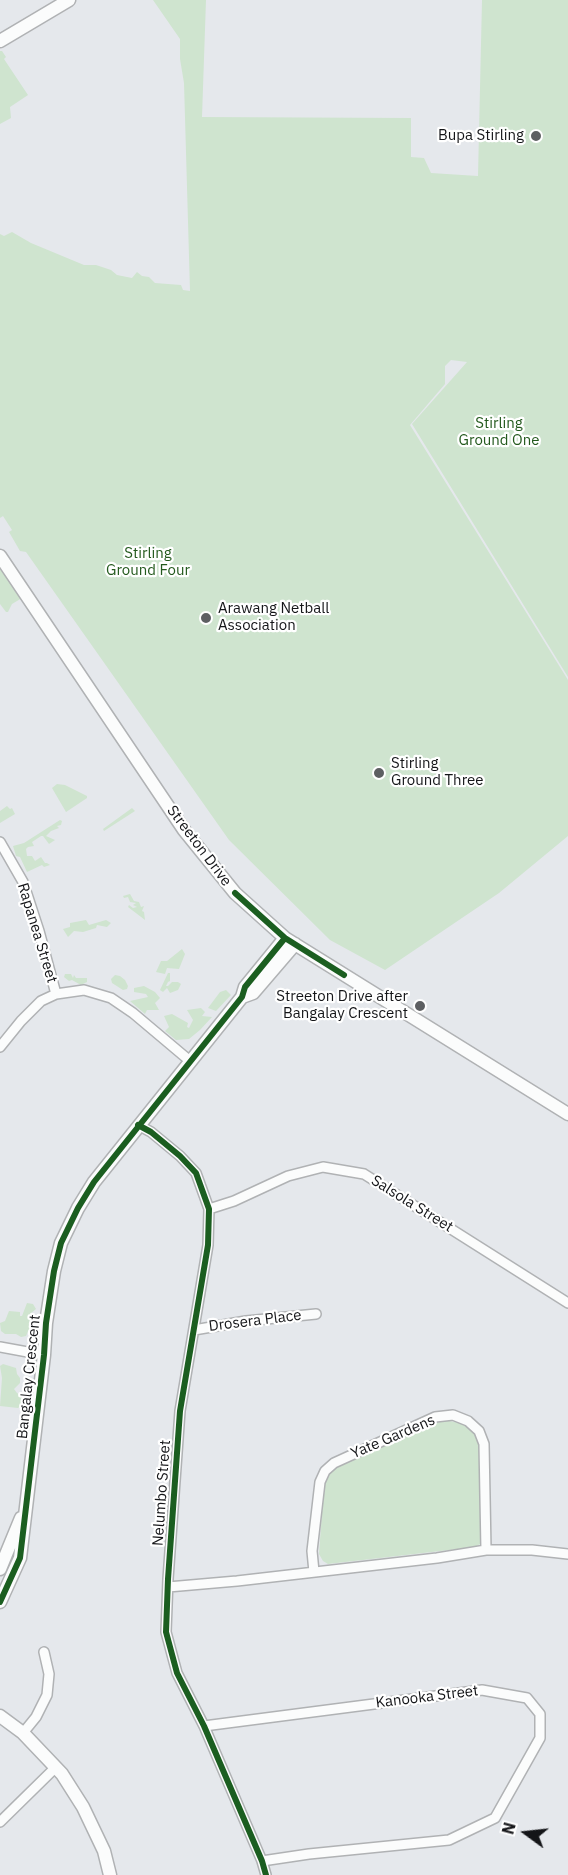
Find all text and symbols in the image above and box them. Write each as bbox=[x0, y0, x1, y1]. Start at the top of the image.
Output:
place label: Bupa Stirling bbox=[438, 127, 524, 145]
marker: Bupa Stirling bbox=[529, 129, 543, 143]
park label: Stirling Ground One bbox=[459, 415, 539, 450]
park label: Stirling Ground Four bbox=[106, 545, 190, 580]
place label: Arawang Netball Association bbox=[218, 600, 329, 635]
marker: Arawang Netball Association bbox=[199, 611, 213, 625]
place label: Stirling Ground Three bbox=[391, 755, 484, 790]
marker: Stirling Ground Three bbox=[372, 766, 386, 780]
street label: Streeton Drive bbox=[163, 802, 235, 890]
street label: Rapanea Street bbox=[13, 881, 61, 985]
place label: Streeton Drive after Bangalay Crescent bbox=[276, 988, 408, 1023]
marker: Streeton Drive after Bangalay Crescent bbox=[413, 999, 427, 1013]
street label: Salsola Street bbox=[368, 1172, 456, 1236]
street label: Drosera Place bbox=[208, 1306, 302, 1336]
street label: Bangalay Crescent bbox=[14, 1314, 44, 1440]
street label: Yate Gardens bbox=[348, 1411, 438, 1463]
street label: Nelumbo Street bbox=[149, 1439, 175, 1547]
street label: Kanooka Street bbox=[375, 1682, 479, 1712]
north arrow bbox=[496, 1803, 556, 1863]
text: N bbox=[497, 1820, 520, 1837]

